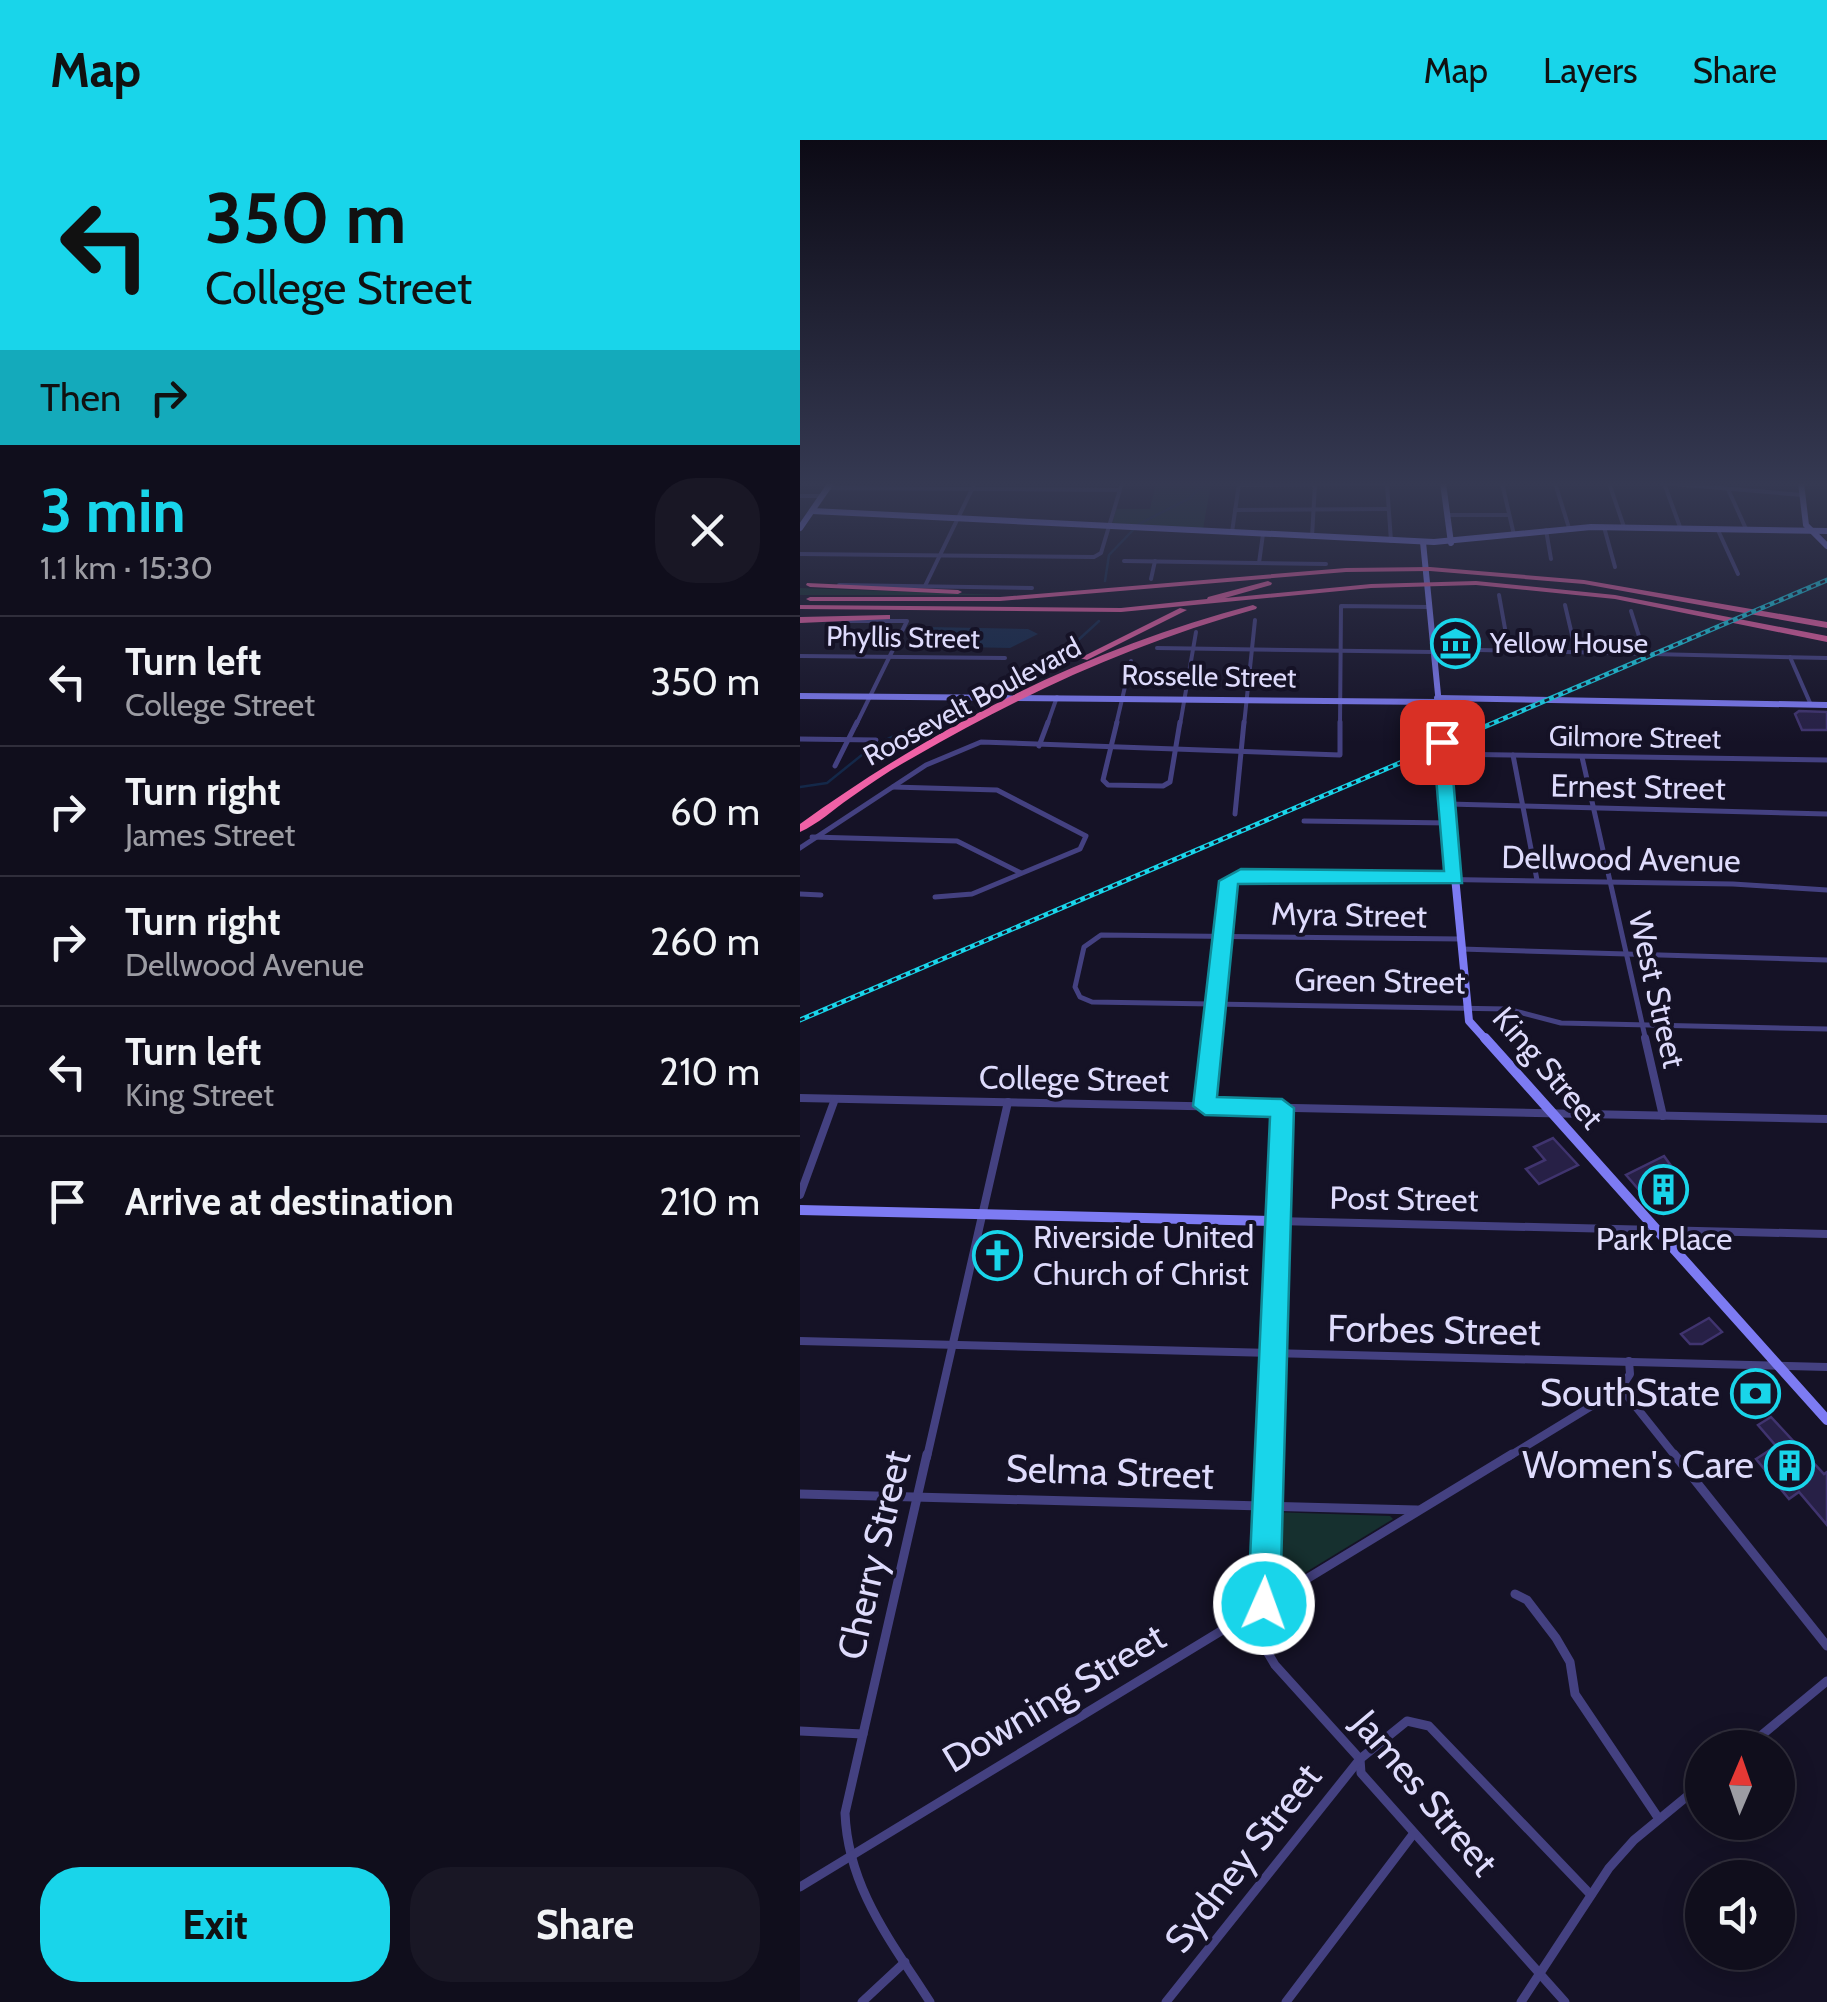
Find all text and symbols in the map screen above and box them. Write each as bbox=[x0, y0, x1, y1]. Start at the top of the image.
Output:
text: Map bbox=[50, 41, 141, 99]
text: Map bbox=[1424, 49, 1488, 92]
text: Layers bbox=[1543, 49, 1637, 92]
text: Share bbox=[1692, 49, 1777, 92]
text: 350 m bbox=[205, 175, 406, 261]
icon: left bbox=[40, 180, 170, 310]
text: College Street bbox=[205, 261, 472, 315]
icon: right bbox=[141, 370, 196, 425]
text: Then bbox=[40, 374, 121, 421]
text: 3 min bbox=[40, 474, 186, 547]
button: close bbox=[655, 478, 760, 583]
text: 1.1 km · 15:30 bbox=[40, 548, 213, 587]
museum icon: Yellow House bbox=[1429, 617, 1481, 669]
street label: Phyllis Street bbox=[826, 619, 980, 655]
place label: Yellow House bbox=[1489, 626, 1648, 660]
street label: Roosevelt Boulevard bbox=[857, 629, 1087, 773]
text: Turn left bbox=[125, 638, 261, 685]
icon: left bbox=[40, 654, 95, 709]
street label: Rosselle Street bbox=[1121, 657, 1297, 695]
text: 350 m bbox=[650, 658, 760, 705]
text: College Street bbox=[125, 685, 315, 724]
pin bbox=[1400, 700, 1485, 785]
icon: arrive bbox=[1415, 715, 1470, 770]
street label: Gilmore Street bbox=[1549, 718, 1721, 756]
street label: Ernest Street bbox=[1550, 765, 1726, 808]
text: Turn right bbox=[125, 768, 281, 815]
icon: right bbox=[40, 784, 95, 839]
text: 60 m bbox=[670, 788, 760, 835]
text: James Street bbox=[125, 815, 295, 854]
street label: Dellwood Avenue bbox=[1501, 837, 1741, 880]
street label: Myra Street bbox=[1271, 894, 1428, 935]
text: Turn right bbox=[125, 898, 281, 945]
street label: West Street bbox=[1621, 908, 1694, 1072]
icon: right bbox=[40, 914, 95, 969]
text: 260 m bbox=[650, 918, 760, 965]
text: Dellwood Avenue bbox=[125, 945, 364, 984]
street label: Green Street bbox=[1294, 960, 1466, 1001]
street label: King Street bbox=[1485, 999, 1612, 1137]
text: Turn left bbox=[125, 1028, 261, 1075]
icon: left bbox=[40, 1044, 95, 1099]
text: 210 m bbox=[659, 1048, 760, 1095]
street label: College Street bbox=[979, 1057, 1170, 1100]
text: King Street bbox=[125, 1075, 274, 1114]
building icon: Park Place bbox=[1638, 1163, 1690, 1215]
icon: arrive bbox=[40, 1174, 95, 1229]
text: Arrive at destination bbox=[125, 1178, 454, 1225]
text: 210 m bbox=[659, 1178, 760, 1225]
street label: Post Street bbox=[1329, 1178, 1479, 1219]
place label: Riverside United Church of Christ bbox=[1033, 1217, 1254, 1293]
place label: Park Place bbox=[1596, 1219, 1732, 1258]
church icon: Riverside United Church of Christ bbox=[972, 1229, 1024, 1281]
street label: Forbes Street bbox=[1327, 1304, 1541, 1355]
bank icon: SouthState bbox=[1729, 1367, 1781, 1419]
place label: SouthState bbox=[1540, 1369, 1720, 1416]
building icon: Women's Care bbox=[1763, 1439, 1815, 1491]
place label: Women's Care bbox=[1522, 1441, 1754, 1488]
street label: Selma Street bbox=[1005, 1444, 1215, 1499]
street label: Cherry Street bbox=[827, 1446, 920, 1664]
position arrow bbox=[1212, 1552, 1316, 1656]
street label: Downing Street bbox=[934, 1613, 1174, 1782]
street label: James Street bbox=[1342, 1699, 1509, 1885]
north arrow bbox=[1685, 1730, 1795, 1840]
map controls bbox=[1685, 1730, 1795, 1970]
street label: Sydney Street bbox=[1154, 1753, 1331, 1962]
button: sound bbox=[1685, 1860, 1795, 1970]
button: Exit bbox=[40, 1867, 390, 1982]
button: Share bbox=[410, 1867, 760, 1982]

